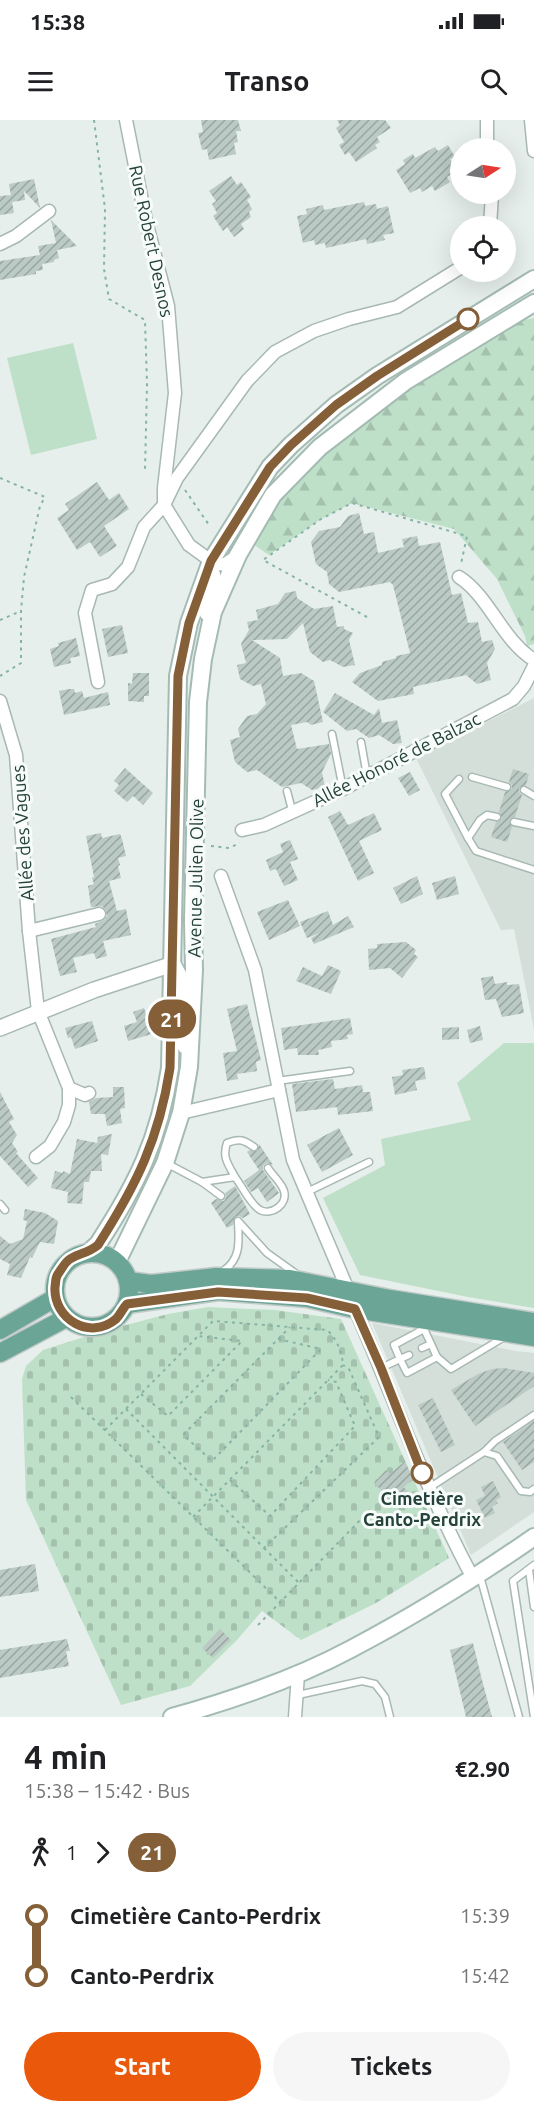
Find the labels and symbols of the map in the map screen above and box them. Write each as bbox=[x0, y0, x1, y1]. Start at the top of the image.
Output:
north arrow bbox=[450, 138, 516, 204]
street label: Rue Robert Desnos bbox=[126, 163, 178, 319]
unlabelled marker bbox=[457, 308, 479, 330]
street label: Allée Honoré de Balzac bbox=[309, 708, 483, 810]
street label: Allée des Vagues bbox=[7, 764, 37, 902]
street label: Avenue Julien Olive bbox=[184, 798, 206, 958]
line badge: 21 bbox=[145, 1000, 199, 1038]
marker: Cimetière Canto-Perdrix bbox=[411, 1462, 433, 1484]
place label: Cimetière Canto-Perdrix bbox=[363, 1488, 481, 1529]

